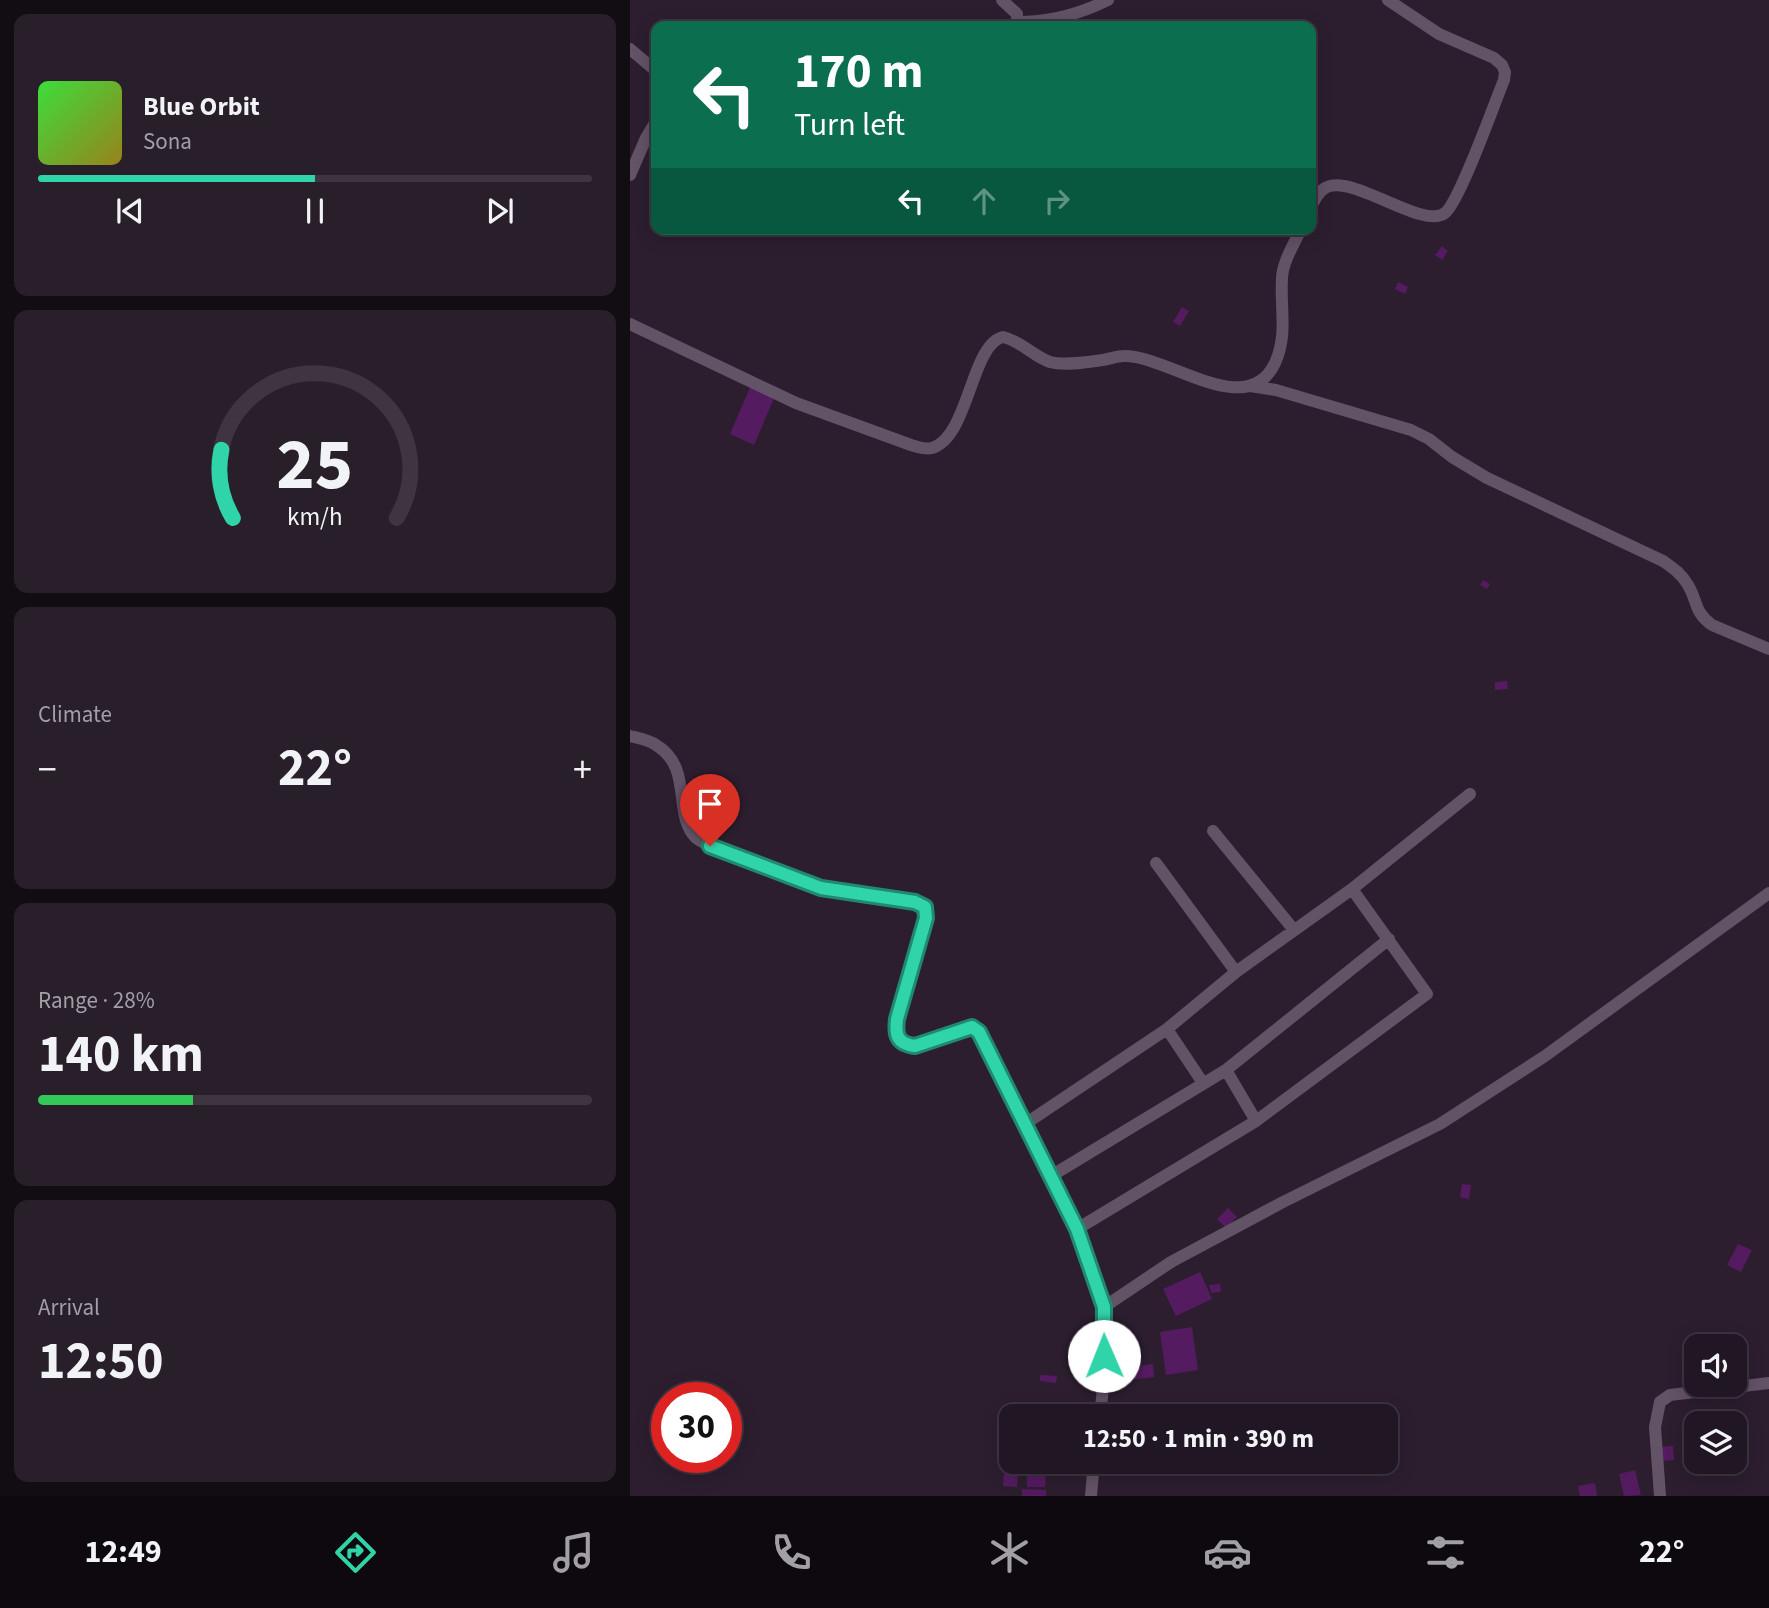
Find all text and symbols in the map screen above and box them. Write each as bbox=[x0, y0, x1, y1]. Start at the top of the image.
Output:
text: 170 m bbox=[794, 37, 923, 107]
icon: left bbox=[679, 49, 770, 140]
text: Blue Orbit bbox=[143, 88, 260, 125]
text: Turn left bbox=[794, 102, 905, 148]
text: Sona bbox=[143, 125, 192, 158]
icon: left bbox=[892, 182, 930, 220]
icon: ahead bbox=[965, 182, 1003, 220]
icon: right bbox=[1038, 182, 1076, 220]
icon: previous bbox=[111, 192, 149, 230]
icon: pause bbox=[296, 192, 334, 230]
icon: next bbox=[481, 192, 519, 230]
text: 25 bbox=[277, 413, 353, 517]
text: km/h bbox=[287, 498, 343, 534]
text: Climate bbox=[38, 698, 112, 731]
text: 22° bbox=[278, 732, 352, 806]
text: − bbox=[38, 743, 57, 797]
text: + bbox=[573, 743, 592, 797]
pin bbox=[680, 774, 740, 846]
icon: arrive bbox=[691, 785, 729, 823]
text: Range · 28% bbox=[38, 984, 155, 1017]
text: 140 km bbox=[38, 1018, 204, 1092]
text: Arrival bbox=[38, 1291, 100, 1324]
position arrow bbox=[1067, 1319, 1141, 1393]
text: 12:50 bbox=[38, 1325, 163, 1399]
map controls bbox=[1684, 1334, 1747, 1474]
button: sound bbox=[1684, 1334, 1747, 1397]
speed limit sign: 30 bbox=[651, 1382, 742, 1473]
button: layers bbox=[1684, 1411, 1747, 1474]
text: 12:50 · 1 min · 390 m bbox=[1083, 1420, 1314, 1457]
icon: directions bbox=[331, 1528, 380, 1577]
icon: music bbox=[549, 1528, 598, 1577]
icon: phone bbox=[767, 1528, 816, 1577]
icon: climate bbox=[985, 1528, 1034, 1577]
icon: car bbox=[1203, 1528, 1252, 1577]
icon: filters bbox=[1421, 1528, 1470, 1577]
text: 12:49 bbox=[85, 1529, 162, 1575]
text: 22° bbox=[1639, 1529, 1684, 1575]

